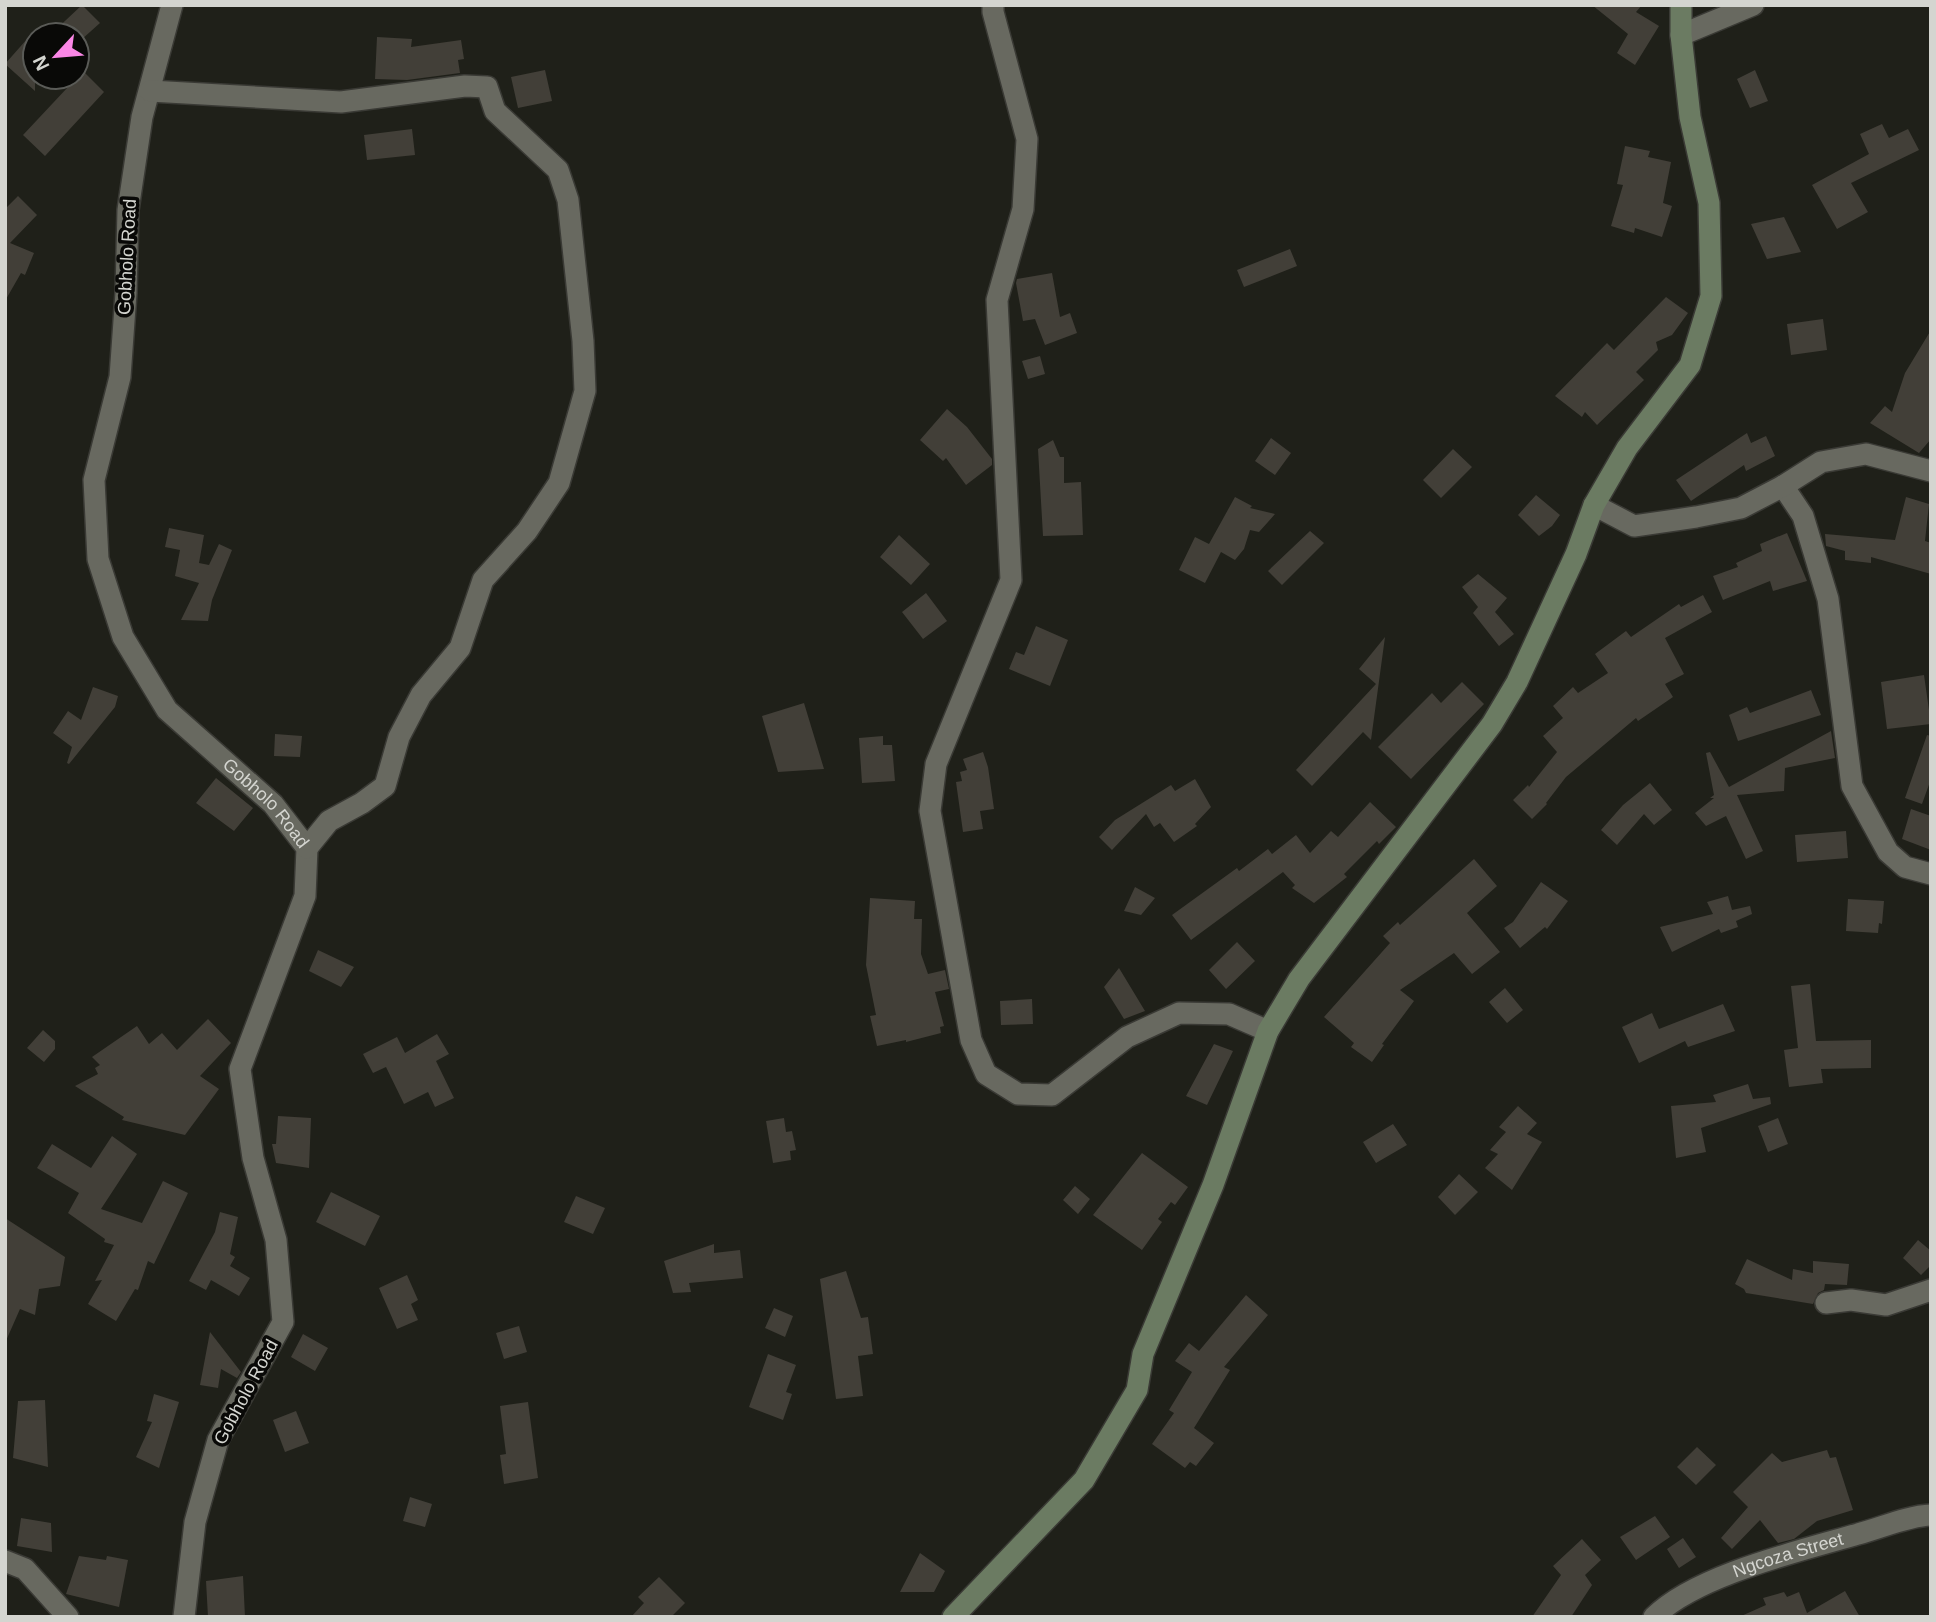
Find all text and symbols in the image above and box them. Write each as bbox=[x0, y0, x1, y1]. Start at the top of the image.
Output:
north arrow bbox=[21, 21, 91, 91]
text: N bbox=[29, 52, 54, 74]
street label: Gobholo Road bbox=[114, 199, 140, 315]
street label: Gobholo Road bbox=[219, 754, 313, 852]
street label: Gobholo Road bbox=[210, 1336, 282, 1448]
street label: Ngcoza Street bbox=[1730, 1529, 1845, 1581]

